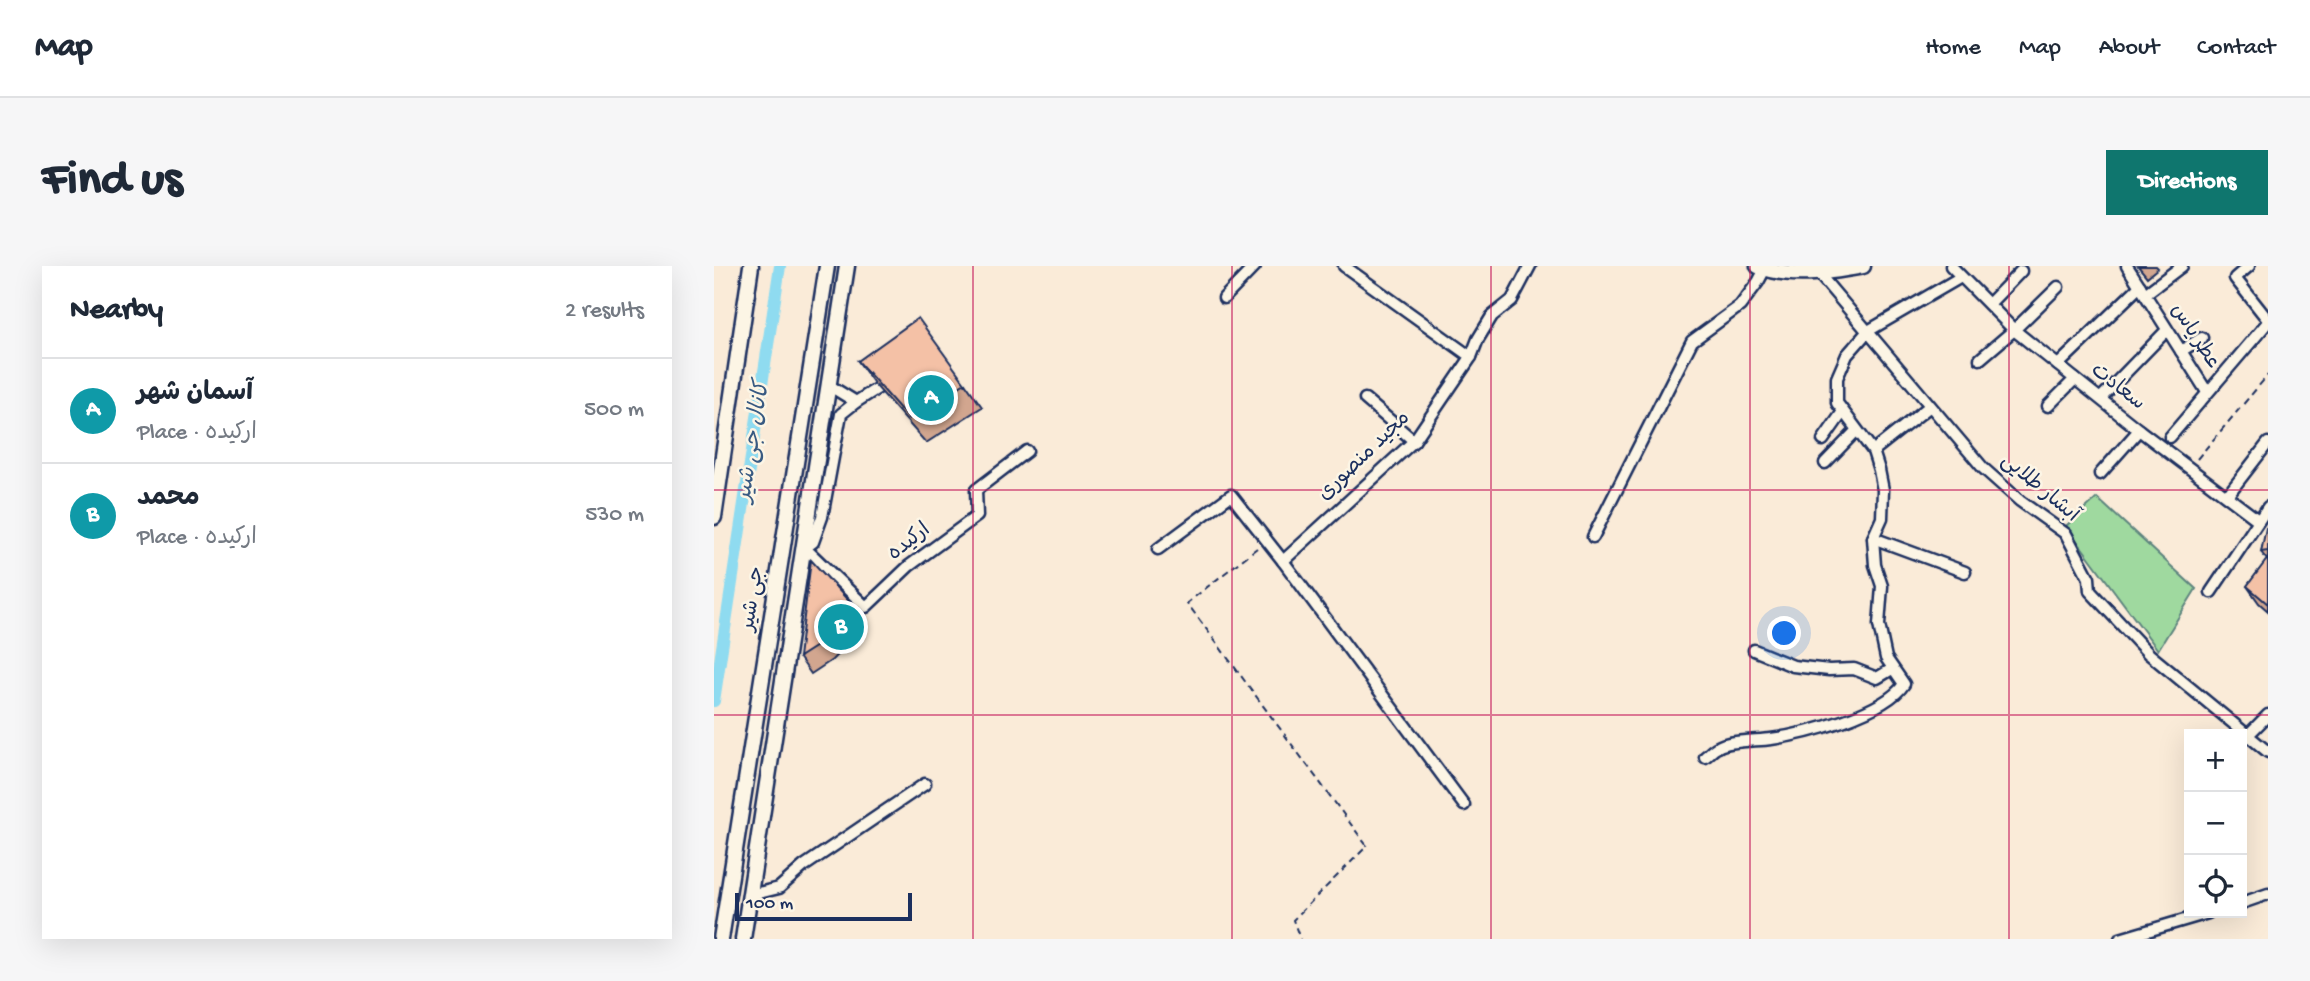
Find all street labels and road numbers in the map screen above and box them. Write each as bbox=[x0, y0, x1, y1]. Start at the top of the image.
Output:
street label: عطر یاس bbox=[2164, 300, 2224, 374]
street label: سعادت bbox=[2085, 359, 2149, 417]
street label: مجید منصوری bbox=[1314, 407, 1416, 507]
street label: آبشار طلایی bbox=[1995, 448, 2085, 529]
street label: ارکیده bbox=[884, 519, 936, 567]
street label: جی شیر bbox=[736, 565, 771, 635]

